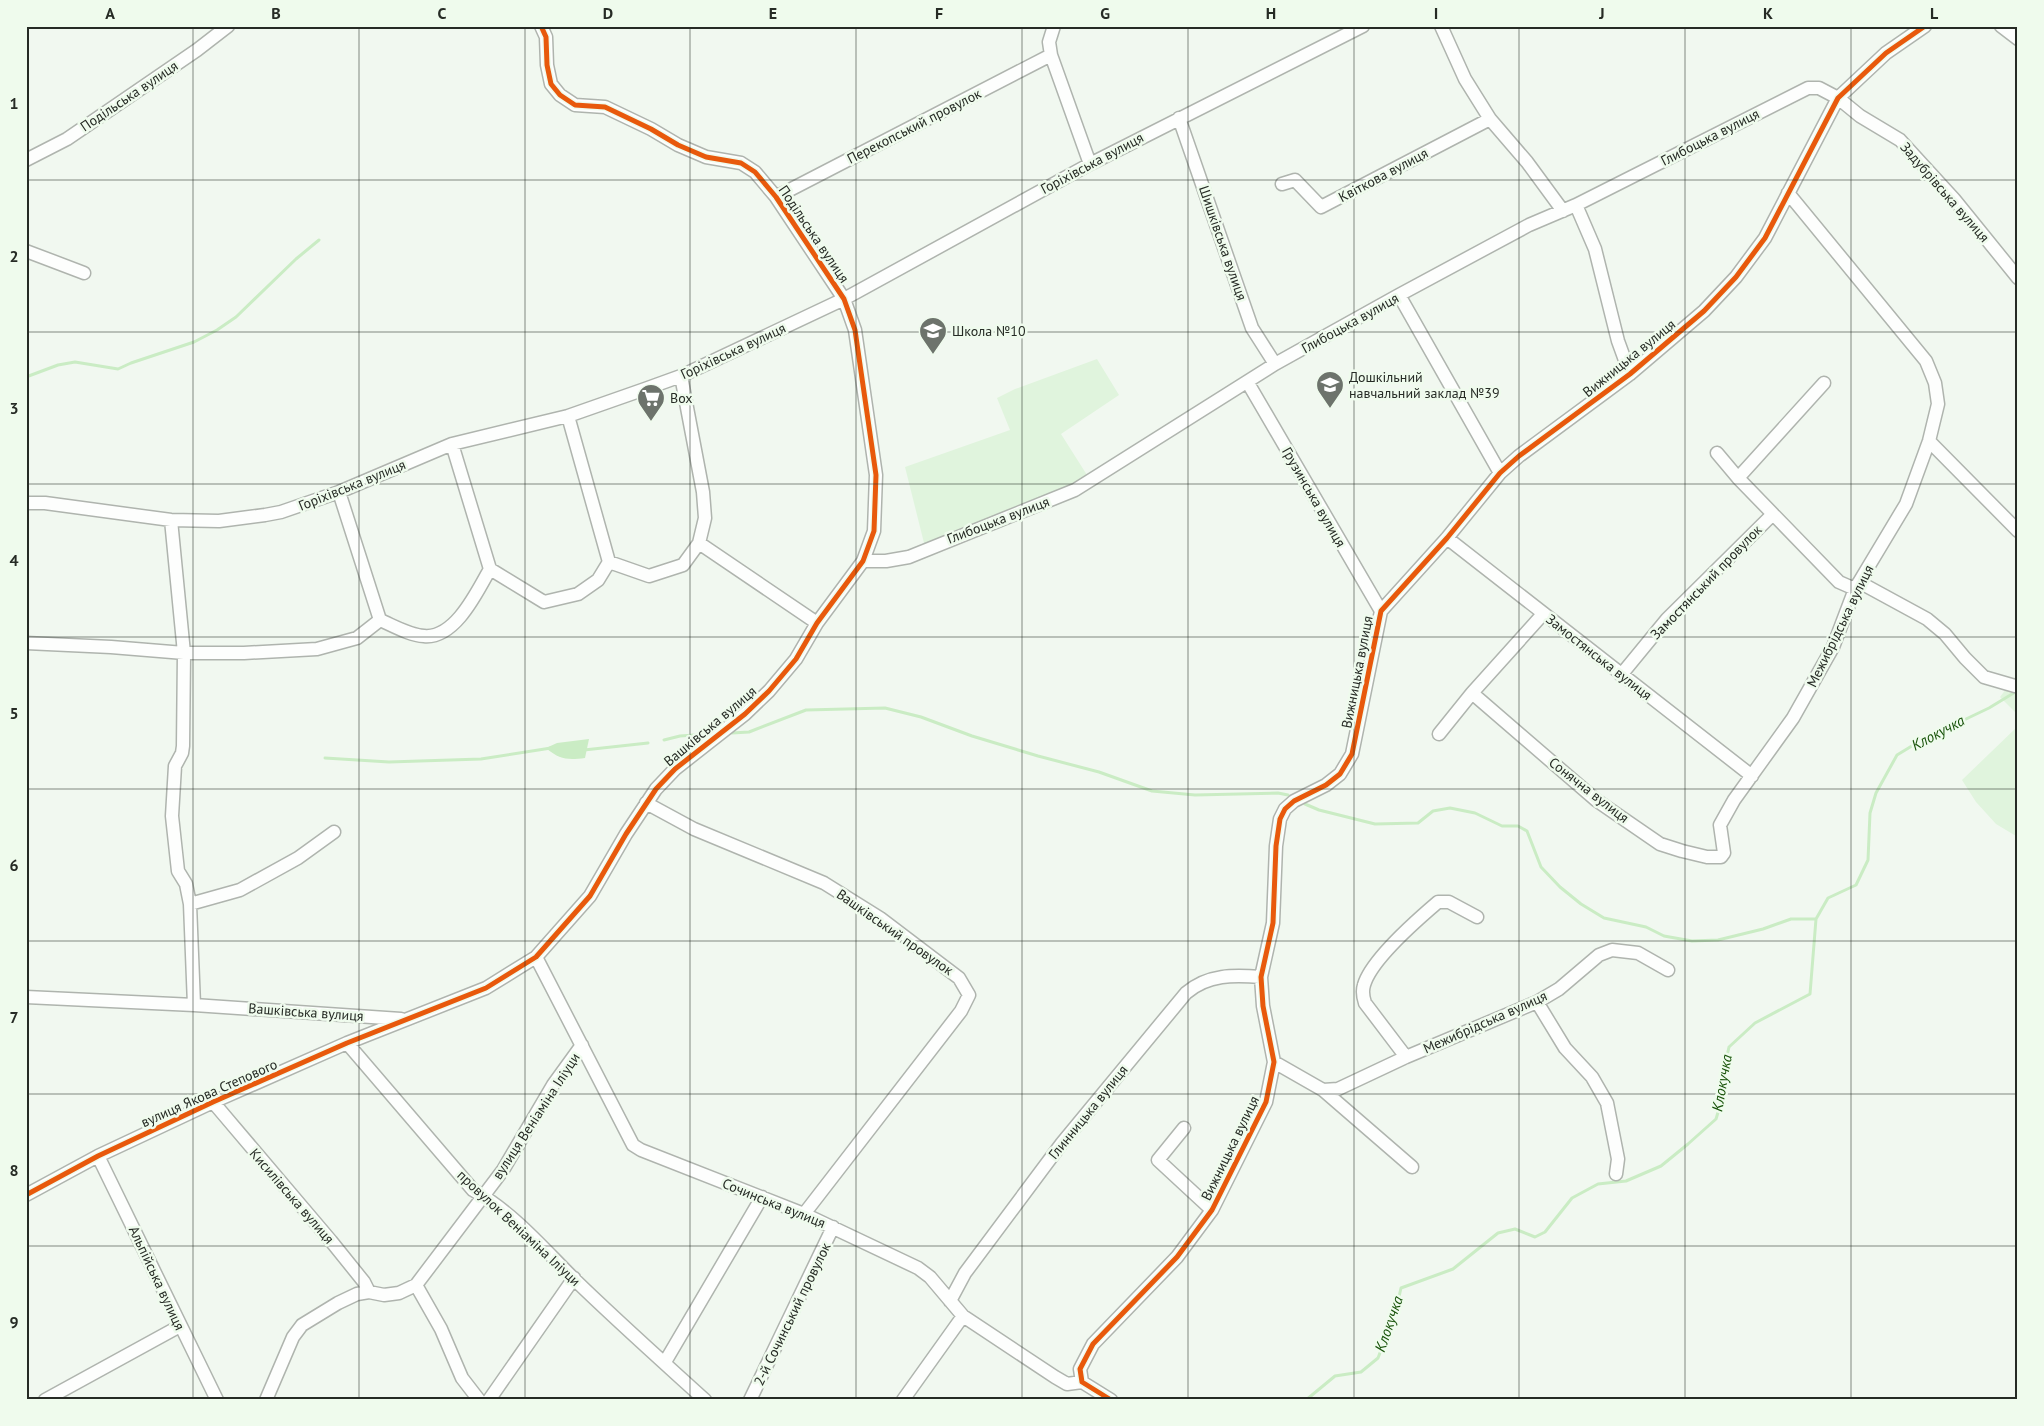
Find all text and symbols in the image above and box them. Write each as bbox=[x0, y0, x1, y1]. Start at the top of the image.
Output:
text: A bbox=[105, 3, 115, 23]
text: B bbox=[271, 3, 281, 23]
text: C bbox=[438, 3, 447, 23]
text: D bbox=[603, 3, 613, 23]
text: E bbox=[769, 3, 777, 23]
text: F bbox=[935, 3, 943, 23]
text: G bbox=[1100, 3, 1110, 23]
text: H bbox=[1266, 3, 1276, 23]
text: I bbox=[1434, 3, 1438, 23]
text: J bbox=[1598, 3, 1605, 23]
text: K bbox=[1763, 3, 1773, 23]
text: L bbox=[1930, 3, 1939, 23]
street label: Подільська вулиця bbox=[77, 57, 181, 135]
street label: Перекопський провулок bbox=[844, 84, 984, 168]
text: 1 bbox=[9, 93, 19, 113]
street label: Глибоцька вулиця bbox=[1658, 104, 1762, 170]
street label: Горіхівська вулиця bbox=[1037, 128, 1147, 198]
street label: Задубрівська вулиця bbox=[1897, 138, 1993, 246]
street label: Квіткова вулиця bbox=[1335, 144, 1431, 206]
street label: Подільська вулиця bbox=[775, 182, 853, 286]
street label: Шишківська вулиця bbox=[1195, 183, 1251, 303]
text: 2 bbox=[9, 246, 19, 266]
street label: Глибоцька вулиця bbox=[1298, 289, 1402, 357]
street label: Вижницька вулиця bbox=[1579, 315, 1679, 401]
school or university icon: Школа №10 bbox=[918, 316, 948, 355]
street label: Горіхівська вулиця bbox=[678, 319, 788, 383]
place label: Школа №10 bbox=[952, 322, 1026, 340]
place label: Дошкільний навчальний заклад №39 bbox=[1349, 368, 1500, 402]
school or university icon: Дошкільний навчальний заклад №39 bbox=[1315, 370, 1345, 409]
supermarket icon: Box bbox=[636, 383, 666, 422]
place label: Box bbox=[670, 389, 693, 407]
text: 3 bbox=[9, 398, 19, 418]
street label: Грузинська вулиця bbox=[1278, 444, 1350, 550]
street label: Горіхівська вулиця bbox=[296, 455, 408, 515]
street label: Глибоцька вулиця bbox=[944, 492, 1052, 548]
street label: Замостянський провулок bbox=[1647, 521, 1766, 643]
text: 4 bbox=[9, 550, 19, 570]
street label: Межибрідська вулиця bbox=[1803, 562, 1877, 690]
street label: Замостянська вулиця bbox=[1542, 610, 1656, 704]
street label: Вижницька вулиця bbox=[1337, 614, 1377, 730]
street label: Вашківська вулиця bbox=[660, 682, 760, 770]
text: 5 bbox=[9, 703, 19, 723]
water label: Клокучка bbox=[1908, 710, 1968, 754]
street label: Сонячна вулиця bbox=[1545, 753, 1633, 827]
text: 6 bbox=[9, 855, 19, 875]
street label: Вашківський провулок bbox=[833, 885, 957, 979]
street label: Межибрідська вулиця bbox=[1420, 987, 1550, 1057]
street label: Вашківська вулиця bbox=[248, 999, 364, 1025]
text: 7 bbox=[9, 1007, 19, 1027]
street label: вулиця Веніаміна Іліуци bbox=[488, 1049, 584, 1183]
water label: Клокучка bbox=[1707, 1052, 1736, 1113]
street label: вулиця Якова Степового bbox=[138, 1055, 280, 1131]
street label: Глинницька вулиця bbox=[1044, 1061, 1132, 1163]
street label: Вижницька вулиця bbox=[1197, 1093, 1263, 1203]
street label: Кисилівська вулиця bbox=[246, 1145, 338, 1247]
text: 8 bbox=[9, 1160, 19, 1180]
street label: провулок Веніаміна Іліуци bbox=[454, 1166, 584, 1290]
street label: Сочинська вулиця bbox=[720, 1174, 828, 1232]
street label: Альпійська вулиця bbox=[125, 1223, 189, 1333]
street label: 2-й Сочинський провулок bbox=[750, 1239, 835, 1388]
water label: Клокучка bbox=[1370, 1293, 1407, 1354]
text: 9 bbox=[9, 1312, 19, 1332]

